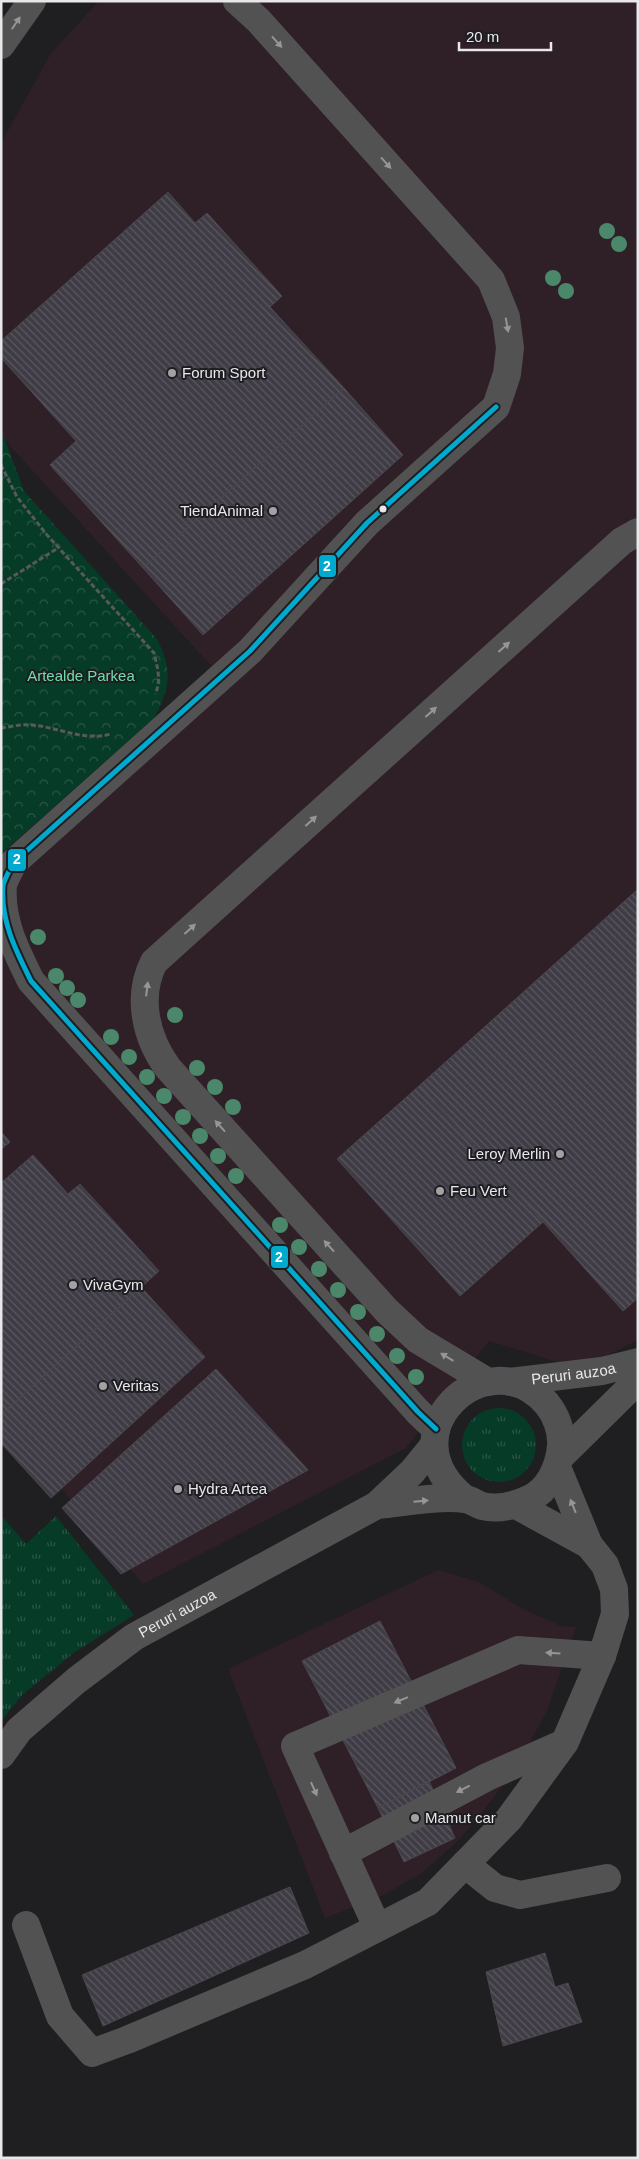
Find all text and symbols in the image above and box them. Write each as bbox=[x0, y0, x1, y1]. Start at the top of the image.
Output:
one-way arrow bbox=[11, 16, 21, 30]
scale bar bbox=[459, 20, 552, 52]
text: 20 m bbox=[466, 28, 499, 45]
one-way arrow bbox=[271, 35, 283, 47]
one-way arrow bbox=[380, 156, 391, 169]
one-way arrow bbox=[504, 318, 512, 334]
place label: Forum Sport bbox=[182, 364, 266, 381]
marker: Forum Sport bbox=[166, 367, 178, 379]
place label: TiendAnimal bbox=[180, 502, 263, 519]
unlabelled marker bbox=[378, 504, 388, 514]
marker: TiendAnimal bbox=[267, 505, 279, 517]
line badge: 2 bbox=[318, 554, 337, 578]
text: 2 bbox=[323, 558, 331, 574]
one-way arrow bbox=[498, 641, 510, 653]
park label: Artealde Parkea bbox=[27, 667, 135, 684]
one-way arrow bbox=[425, 706, 437, 718]
one-way arrow bbox=[304, 815, 317, 826]
line badge: 2 bbox=[7, 848, 27, 872]
text: 2 bbox=[13, 851, 21, 867]
one-way arrow bbox=[183, 923, 195, 935]
one-way arrow bbox=[143, 980, 151, 996]
one-way arrow bbox=[214, 1120, 226, 1132]
place label: Leroy Merlin bbox=[467, 1145, 550, 1162]
marker: Leroy Merlin bbox=[554, 1148, 566, 1160]
place label: Feu Vert bbox=[450, 1182, 508, 1199]
marker: Feu Vert bbox=[434, 1185, 446, 1197]
one-way arrow bbox=[323, 1241, 335, 1253]
line badge: 2 bbox=[270, 1245, 289, 1269]
text: 2 bbox=[275, 1249, 283, 1265]
place label: VivaGym bbox=[83, 1276, 144, 1293]
marker: VivaGym bbox=[67, 1279, 79, 1291]
one-way arrow bbox=[440, 1352, 453, 1361]
street label: Peruri auzoa bbox=[530, 1359, 618, 1387]
place label: Veritas bbox=[113, 1377, 159, 1394]
marker: Veritas bbox=[97, 1380, 109, 1392]
place label: Hydra Artea bbox=[188, 1480, 268, 1497]
marker: Hydra Artea bbox=[172, 1483, 184, 1495]
one-way arrow bbox=[413, 1497, 429, 1505]
one-way arrow bbox=[569, 1498, 577, 1513]
street label: Peruri auzoa bbox=[136, 1585, 219, 1641]
one-way arrow bbox=[545, 1648, 561, 1656]
one-way arrow bbox=[394, 1697, 408, 1705]
one-way arrow bbox=[310, 1781, 319, 1796]
one-way arrow bbox=[455, 1785, 470, 1793]
place label: Mamut car bbox=[425, 1809, 496, 1826]
marker: Mamut car bbox=[409, 1812, 421, 1824]

